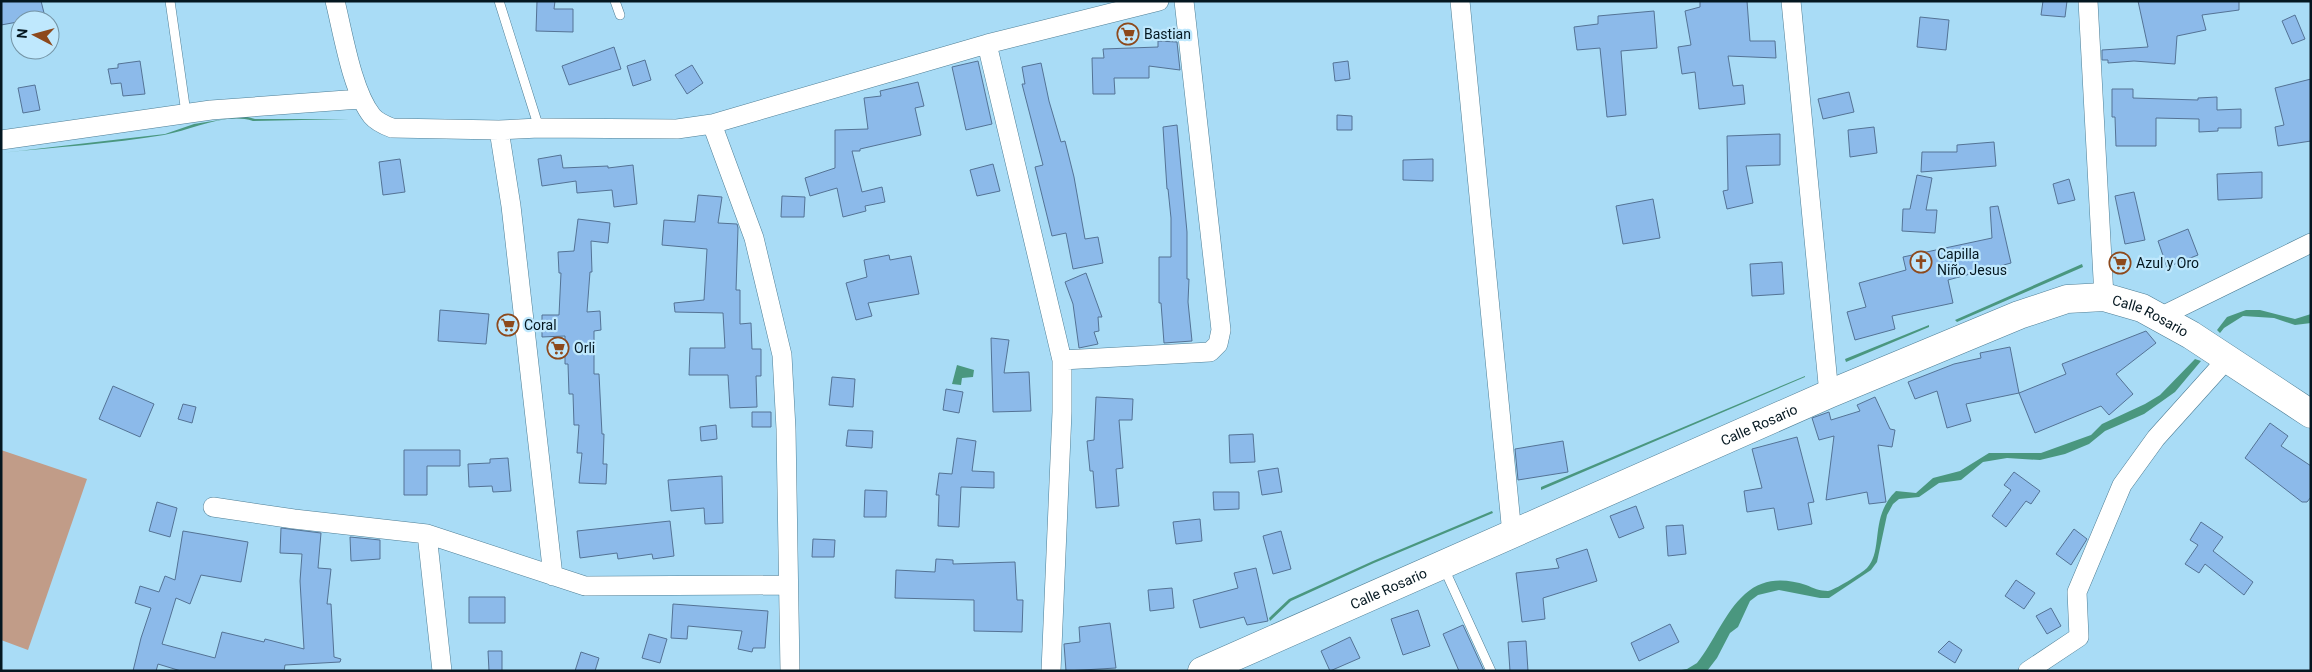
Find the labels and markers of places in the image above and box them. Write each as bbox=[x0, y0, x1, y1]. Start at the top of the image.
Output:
supermarket icon: Bastian bbox=[1116, 22, 1140, 46]
place label: Bastian bbox=[1144, 26, 1191, 42]
place label: Capilla Niño Jesus bbox=[1937, 246, 2007, 278]
church icon: Capilla Niño Jesus bbox=[1909, 250, 1933, 274]
supermarket icon: Azul y Oro bbox=[2108, 251, 2132, 275]
place label: Azul y Oro bbox=[2136, 255, 2199, 271]
supermarket icon: Coral bbox=[496, 313, 520, 337]
place label: Coral bbox=[524, 317, 557, 333]
supermarket icon: Orli bbox=[546, 336, 570, 360]
place label: Orli bbox=[574, 340, 595, 356]

